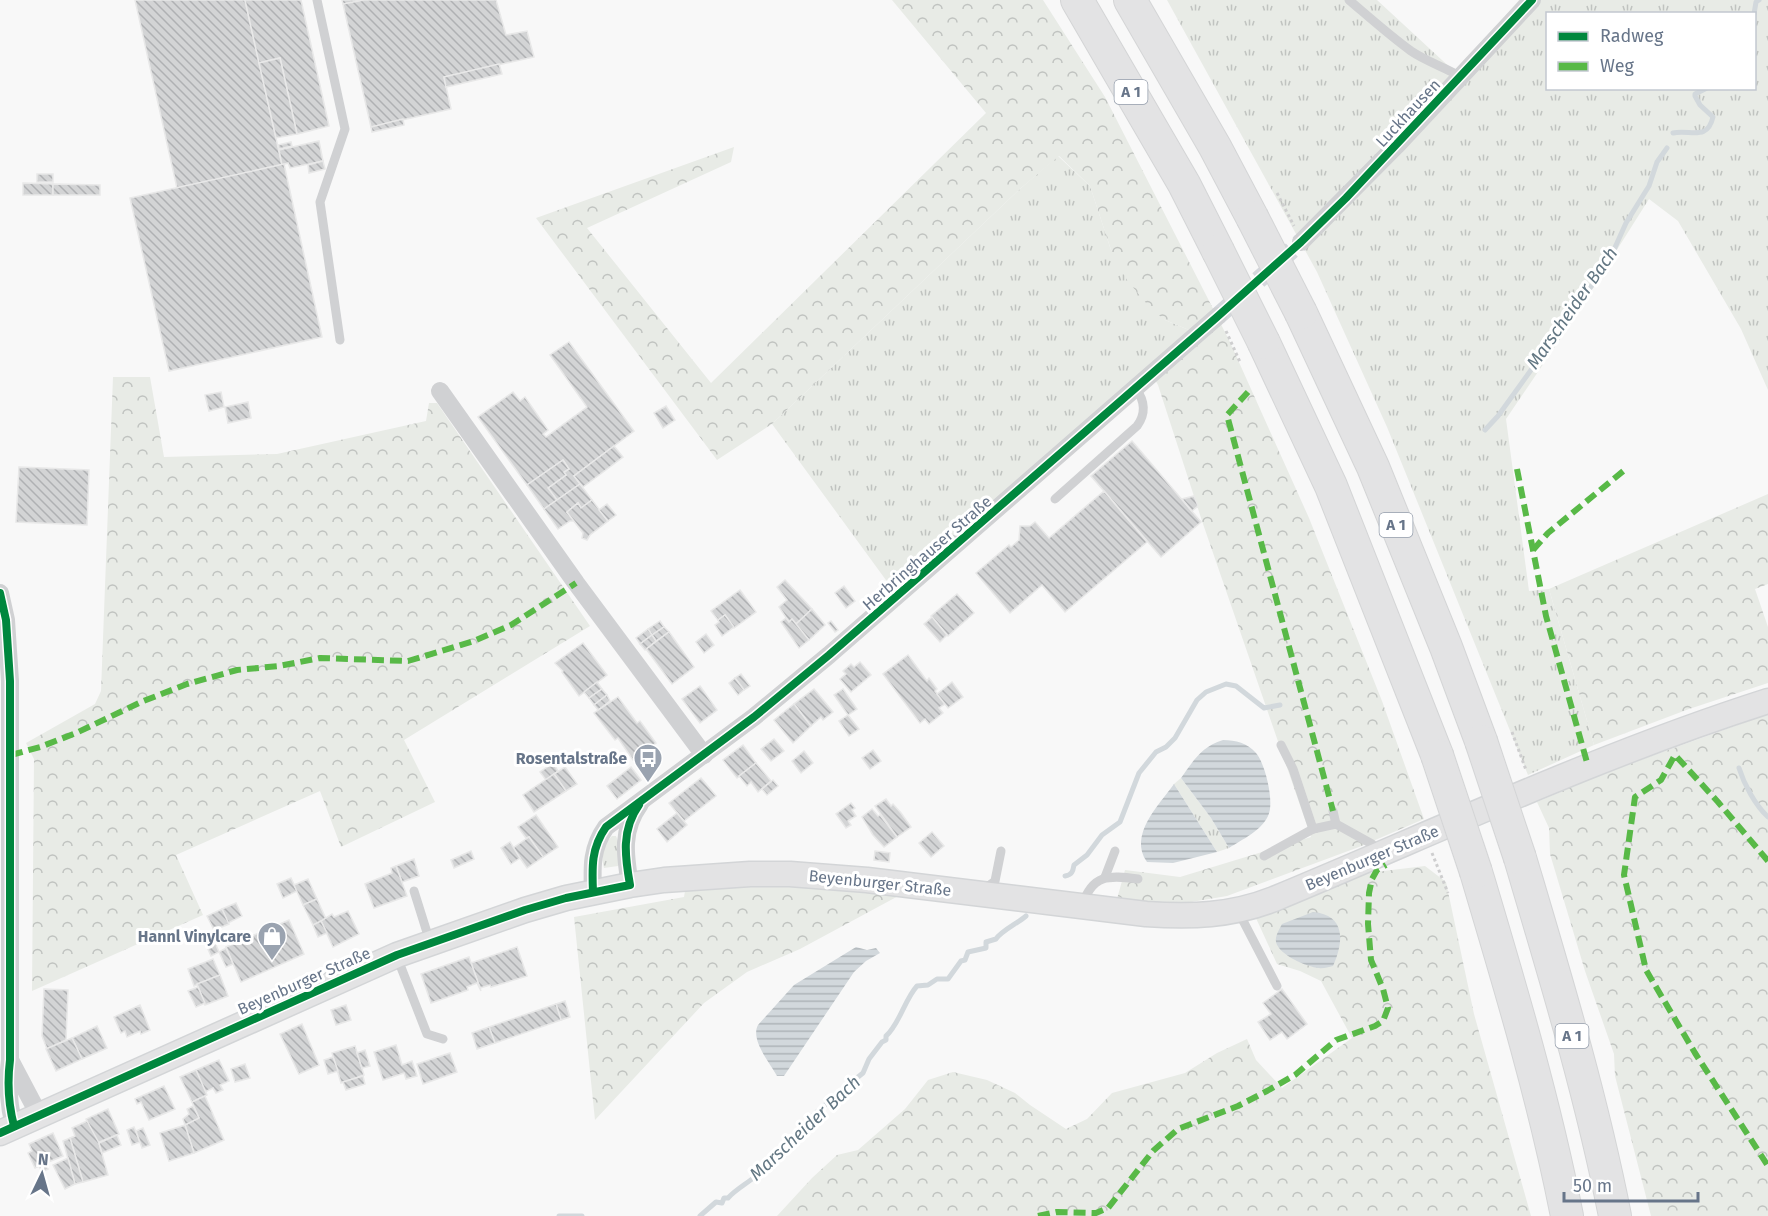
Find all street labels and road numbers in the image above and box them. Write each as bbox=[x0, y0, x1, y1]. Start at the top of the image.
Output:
street label: Luckhausen bbox=[1372, 75, 1444, 151]
road number: A 1 bbox=[1114, 80, 1148, 104]
street label: Herbringhauser Straße bbox=[859, 492, 995, 614]
road number: A 1 bbox=[1380, 513, 1412, 537]
street label: Beyenburger Straße bbox=[1302, 821, 1442, 895]
street label: Beyenburger Straße bbox=[808, 866, 952, 900]
street label: Beyenburger Straße bbox=[235, 943, 373, 1019]
road number: A 1 bbox=[1556, 1024, 1588, 1048]

